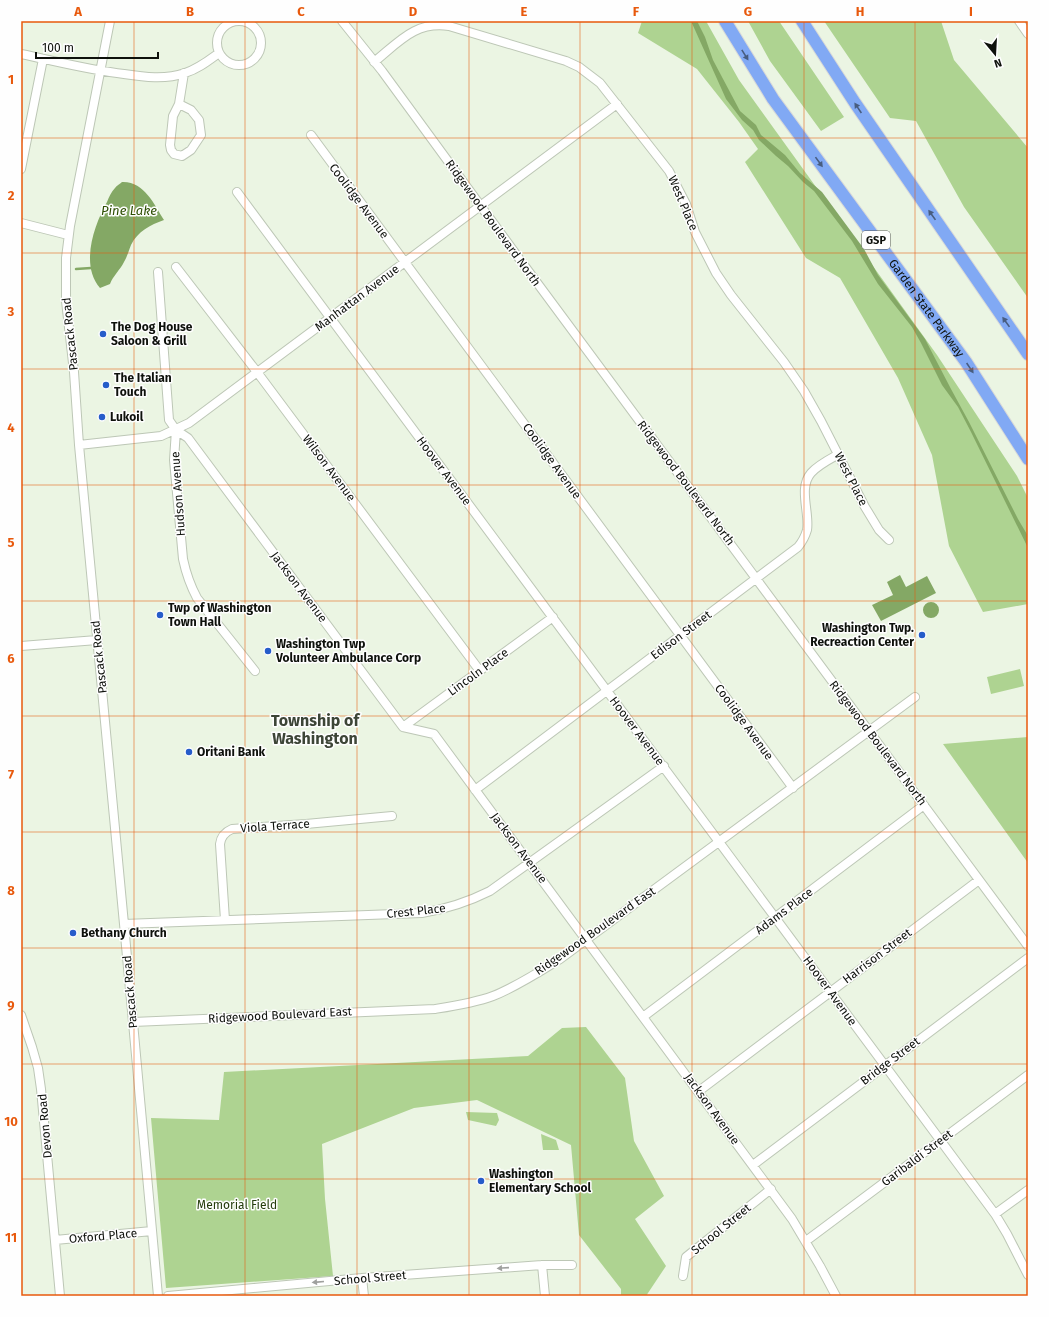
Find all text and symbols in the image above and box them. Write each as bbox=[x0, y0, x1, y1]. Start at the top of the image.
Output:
text: A bbox=[73, 4, 82, 19]
text: B bbox=[186, 4, 194, 19]
text: C bbox=[297, 4, 305, 19]
text: D bbox=[409, 4, 418, 19]
text: E bbox=[521, 4, 528, 19]
text: F bbox=[633, 4, 640, 19]
text: G bbox=[744, 4, 752, 19]
text: H bbox=[856, 4, 864, 19]
text: I bbox=[969, 4, 973, 19]
scale bar bbox=[36, 34, 158, 60]
north arrow bbox=[975, 34, 1015, 74]
text: 100 m bbox=[42, 41, 74, 55]
one-way arrow bbox=[742, 49, 749, 60]
text: N bbox=[992, 56, 1003, 70]
text: 1 bbox=[8, 72, 14, 87]
one-way arrow bbox=[854, 103, 862, 113]
one-way arrow bbox=[814, 156, 823, 167]
street label: Ridgewood Boulevard North bbox=[442, 157, 544, 289]
street label: Coolidge Avenue bbox=[326, 161, 392, 241]
street label: West Place bbox=[665, 173, 701, 233]
text: 2 bbox=[8, 188, 15, 203]
water label: Pine Lake bbox=[101, 203, 157, 218]
one-way arrow bbox=[928, 210, 936, 220]
road number: GSP bbox=[862, 231, 890, 249]
street label: Garden State Parkway bbox=[886, 256, 967, 360]
street label: Manhattan Avenue bbox=[312, 262, 402, 334]
street label: Pascack Road bbox=[59, 297, 81, 371]
text: 3 bbox=[7, 304, 15, 319]
one-way arrow bbox=[1002, 316, 1010, 327]
place label: The Dog House Saloon & Grill bbox=[111, 320, 193, 348]
marker: The Dog House Saloon & Grill bbox=[98, 329, 108, 339]
one-way arrow bbox=[966, 363, 974, 374]
place label: The Italian Touch bbox=[114, 371, 172, 399]
marker: The Italian Touch bbox=[101, 380, 111, 390]
place label: Lukoil bbox=[110, 410, 144, 424]
marker: Lukoil bbox=[97, 412, 107, 422]
street label: Ridgewood Boulevard North bbox=[634, 418, 738, 548]
text: 4 bbox=[7, 420, 15, 435]
street label: Coolidge Avenue bbox=[520, 420, 584, 502]
street label: Wilson Avenue bbox=[299, 432, 359, 504]
street label: Hoover Avenue bbox=[414, 434, 474, 508]
street label: West Place bbox=[832, 450, 870, 508]
street label: Hudson Avenue bbox=[168, 451, 188, 537]
text: 5 bbox=[8, 535, 15, 550]
street label: Jackson Avenue bbox=[268, 549, 330, 625]
place label: Twp of Washington Town Hall bbox=[168, 601, 272, 629]
street label: Edison Street bbox=[648, 607, 715, 662]
marker: Twp of Washington Town Hall bbox=[155, 610, 165, 620]
street label: Pascack Road bbox=[88, 620, 110, 694]
place label: Washington Twp. Recreaction Center bbox=[810, 621, 914, 649]
marker: Washington Twp. Recreaction Center bbox=[917, 630, 927, 640]
place label: Washington Twp Volunteer Ambulance Corp bbox=[275, 637, 421, 665]
street label: Lincoln Place bbox=[445, 645, 511, 699]
marker: Washington Twp Volunteer Ambulance Corp bbox=[263, 646, 273, 656]
text: 6 bbox=[7, 651, 15, 666]
street label: Ridgewood Boulevard North bbox=[826, 678, 930, 808]
street label: Coolidge Avenue bbox=[712, 681, 776, 763]
street label: Hoover Avenue bbox=[607, 694, 667, 768]
district label: Township of Washington bbox=[271, 711, 360, 748]
place label: Oritani Bank bbox=[197, 745, 266, 759]
marker: Oritani Bank bbox=[184, 747, 194, 757]
text: 7 bbox=[8, 767, 14, 782]
street label: Jackson Avenue bbox=[488, 810, 550, 886]
street label: Viola Terrace bbox=[240, 817, 310, 835]
text: 8 bbox=[7, 883, 15, 898]
street label: Ridgewood Boulevard East bbox=[532, 884, 659, 978]
street label: Adams Place bbox=[752, 885, 816, 937]
street label: Crest Place bbox=[386, 901, 446, 921]
street label: Harrison Street bbox=[840, 925, 915, 986]
place label: Bethany Church bbox=[81, 926, 167, 940]
marker: Bethany Church bbox=[68, 928, 78, 938]
street label: Hoover Avenue bbox=[800, 954, 860, 1028]
street label: Pascack Road bbox=[120, 955, 140, 1029]
text: 9 bbox=[7, 998, 15, 1013]
street label: Ridgewood Boulevard East bbox=[208, 1004, 353, 1026]
street label: Bridge Street bbox=[858, 1034, 923, 1088]
street label: Jackson Avenue bbox=[681, 1071, 743, 1147]
street label: Devon Road bbox=[35, 1093, 55, 1159]
text: 10 bbox=[4, 1114, 18, 1129]
street label: Garibaldi Street bbox=[879, 1126, 956, 1189]
place label: Washington Elementary School bbox=[489, 1167, 592, 1195]
marker: Washington Elementary School bbox=[476, 1176, 486, 1186]
park label: Memorial Field bbox=[197, 1198, 277, 1212]
street label: School Street bbox=[688, 1200, 754, 1257]
street label: Oxford Place bbox=[68, 1226, 138, 1246]
text: 11 bbox=[5, 1230, 17, 1245]
one-way arrow bbox=[497, 1264, 509, 1271]
street label: School Street bbox=[333, 1268, 407, 1288]
one-way arrow bbox=[312, 1279, 324, 1286]

